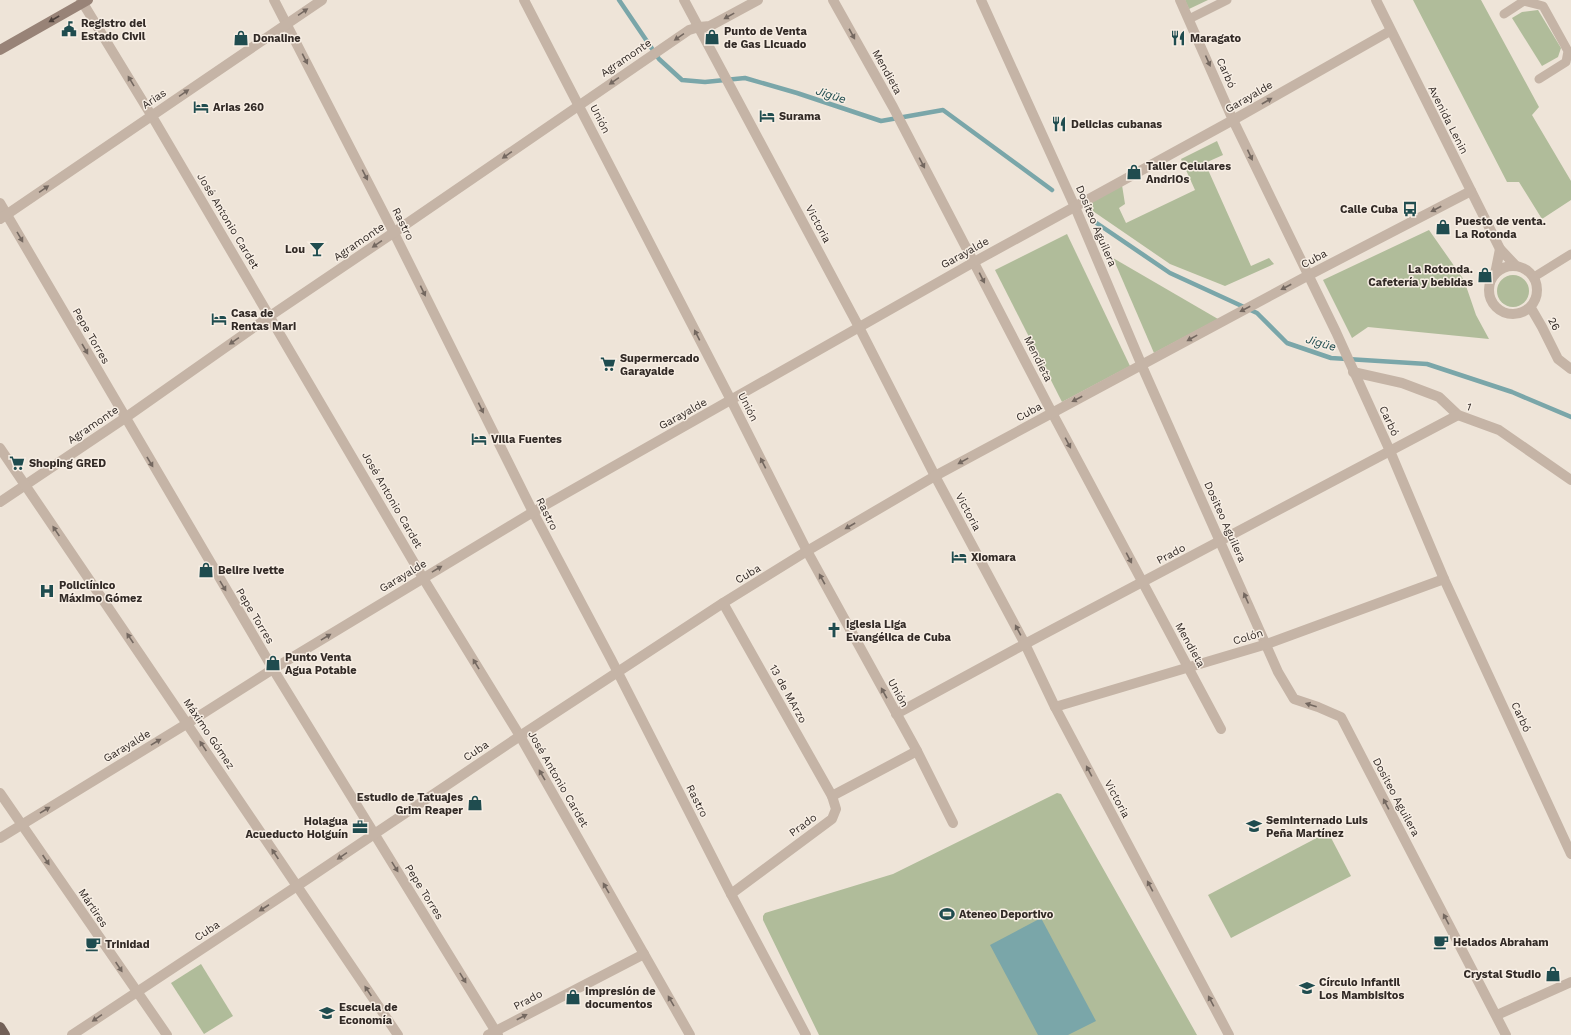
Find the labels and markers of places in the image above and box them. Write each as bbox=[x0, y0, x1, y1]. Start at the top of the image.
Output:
place label: Registro del Estado Civil bbox=[81, 17, 147, 43]
public building icon: Registro del Estado Civil bbox=[60, 20, 78, 38]
place label: Punto de Venta de Gas Licuado bbox=[724, 25, 808, 51]
shop icon: Punto de Venta de Gas Licuado bbox=[703, 28, 721, 46]
shop icon: Donaline bbox=[232, 29, 250, 47]
restaurant icon: Maragato bbox=[1169, 29, 1187, 47]
place label: Donaline bbox=[253, 32, 301, 45]
place label: Maragato bbox=[1190, 32, 1242, 45]
hotel icon: Arias 260 bbox=[192, 98, 210, 116]
place label: Arias 260 bbox=[213, 101, 264, 114]
hotel icon: Surama bbox=[758, 107, 776, 125]
place label: Surama bbox=[779, 110, 821, 123]
restaurant icon: Delicias cubanas bbox=[1050, 115, 1068, 133]
place label: Delicias cubanas bbox=[1071, 118, 1162, 131]
place label: Taller Celulares AndrIOs bbox=[1146, 160, 1231, 186]
shop icon: Taller Celulares AndrIOs bbox=[1125, 163, 1143, 181]
bus stop icon: Calle Cuba bbox=[1401, 200, 1419, 218]
place label: Calle Cuba bbox=[1340, 203, 1399, 216]
place label: Puesto de venta. La Rotonda bbox=[1455, 215, 1546, 241]
shop icon: Puesto de venta. La Rotonda bbox=[1434, 218, 1452, 236]
bar icon: Lou bbox=[308, 240, 326, 258]
place label: Lou bbox=[285, 243, 305, 256]
place label: La Rotonda. Cafetería y bebidas bbox=[1368, 263, 1473, 289]
shop icon: La Rotonda. Cafetería y bebidas bbox=[1476, 266, 1494, 284]
place label: Casa de Rentas Mari bbox=[231, 307, 296, 333]
hotel icon: Casa de Rentas Mari bbox=[210, 310, 228, 328]
place label: Supermercado Garayalde bbox=[620, 352, 700, 378]
supermarket icon: Supermercado Garayalde bbox=[599, 355, 617, 373]
hotel icon: Villa Fuentes bbox=[470, 430, 488, 448]
place label: Villa Fuentes bbox=[491, 433, 562, 446]
supermarket icon: Shoping GRED bbox=[8, 454, 26, 472]
place label: Shoping GRED bbox=[29, 457, 106, 470]
hotel icon: Xiomara bbox=[950, 548, 968, 566]
place label: Xiomara bbox=[971, 551, 1016, 564]
shop icon: Belire Ivette bbox=[197, 561, 215, 579]
place label: Belire Ivette bbox=[218, 564, 284, 577]
place label: Policlínico Máximo Gómez bbox=[59, 579, 142, 605]
hospital icon: Policlínico Máximo Gómez bbox=[38, 582, 56, 600]
place label: Iglesia Liga Evangélica de Cuba bbox=[846, 618, 952, 644]
church icon: Iglesia Liga Evangélica de Cuba bbox=[825, 621, 843, 639]
place label: Punto Venta Agua Potable bbox=[285, 651, 357, 677]
shop icon: Punto Venta Agua Potable bbox=[264, 654, 282, 672]
place label: Estudio de Tatuajes Grim Reaper bbox=[357, 791, 463, 817]
shop icon: Estudio de Tatuajes Grim Reaper bbox=[466, 794, 484, 812]
place label: Seminternado Luis Peña Martínez bbox=[1266, 814, 1368, 840]
place label: Holagua Acueducto Holguín bbox=[246, 815, 349, 841]
school or university icon: Seminternado Luis Peña Martínez bbox=[1245, 817, 1263, 835]
office icon: Holagua Acueducto Holguín bbox=[351, 818, 369, 836]
sports icon: Ateneo Deportivo bbox=[938, 905, 956, 923]
place label: Ateneo Deportivo bbox=[959, 908, 1054, 921]
cafe icon: Helados Abraham bbox=[1432, 933, 1450, 951]
cafe icon: Trinidad bbox=[84, 935, 102, 953]
place label: Helados Abraham bbox=[1453, 936, 1549, 949]
place label: Trinidad bbox=[105, 938, 150, 951]
shop icon: Crystal Studio bbox=[1544, 965, 1562, 983]
place label: Crystal Studio bbox=[1464, 968, 1541, 981]
place label: Círculo Infantil Los Mambisitos bbox=[1319, 976, 1404, 1002]
school or university icon: Círculo Infantil Los Mambisitos bbox=[1298, 979, 1316, 997]
place label: Impresión de documentos bbox=[585, 985, 656, 1011]
shop icon: Impresión de documentos bbox=[564, 988, 582, 1006]
place label: Escuela de Economía bbox=[339, 1001, 398, 1027]
school or university icon: Escuela de Economía bbox=[318, 1004, 336, 1022]

